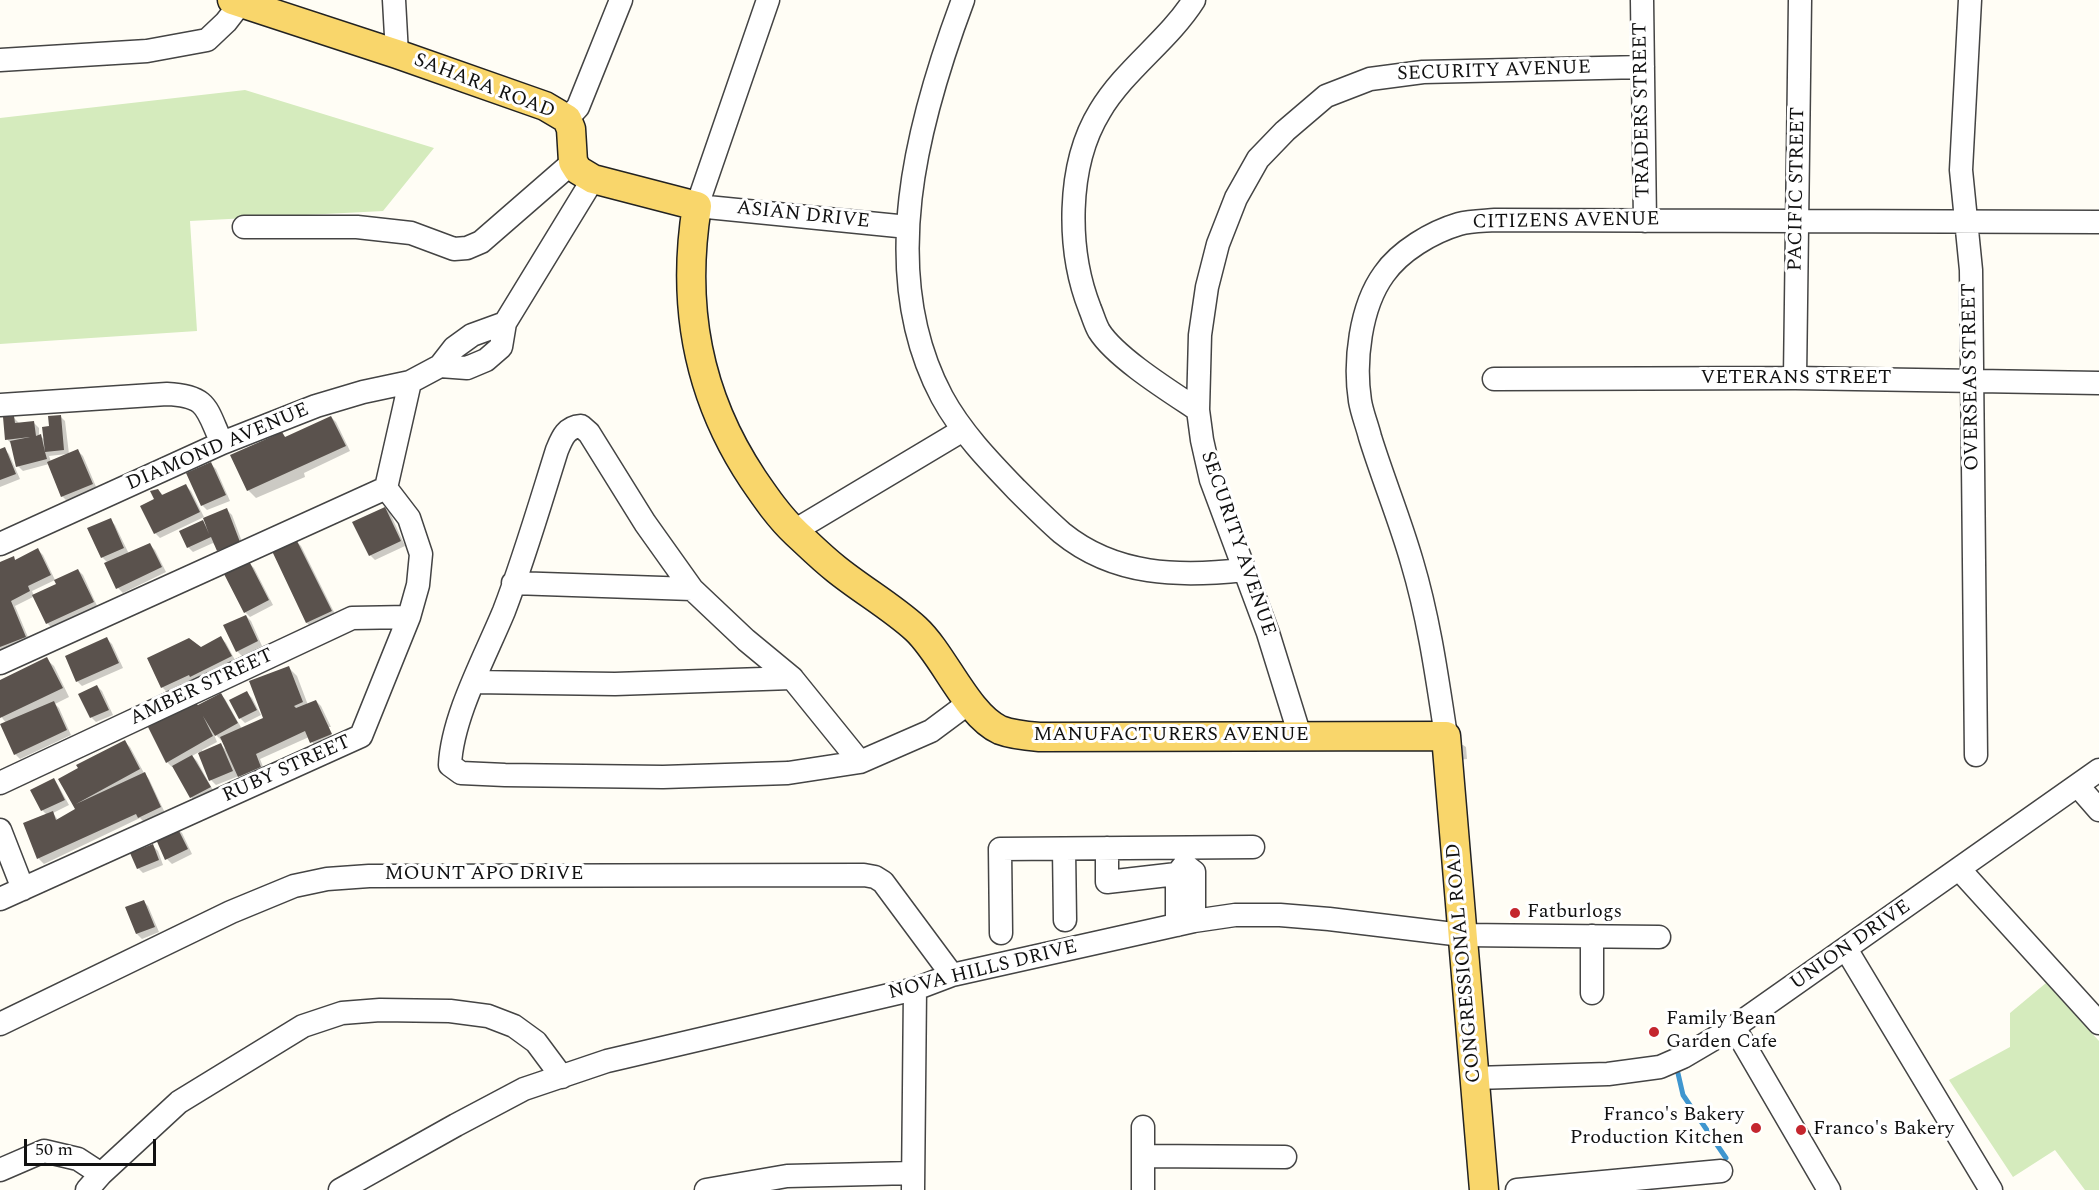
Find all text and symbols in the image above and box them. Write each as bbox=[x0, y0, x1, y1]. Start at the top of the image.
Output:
street label: TRADERS STREET bbox=[1629, 22, 1657, 198]
street label: SAHARA ROAD bbox=[410, 49, 558, 125]
street label: SECURITY AVENUE bbox=[1397, 57, 1591, 87]
street label: PACIFIC STREET bbox=[1785, 107, 1811, 271]
street label: ASIAN DRIVE bbox=[735, 197, 871, 235]
street label: CITIZENS AVENUE bbox=[1472, 208, 1660, 236]
street label: OVERSEAS STREET bbox=[1958, 283, 1986, 471]
street label: VETERANS STREET bbox=[1700, 367, 1892, 391]
street label: DIAMOND AVENUE bbox=[123, 399, 313, 497]
street label: SECURITY AVENUE bbox=[1194, 448, 1280, 640]
street label: AMBER STREET bbox=[126, 644, 278, 732]
street label: MANUFACTURERS AVENUE bbox=[1033, 724, 1309, 748]
street label: RUBY STREET bbox=[219, 731, 355, 809]
street label: CONGRESSIONAL ROAD bbox=[1443, 842, 1487, 1084]
street label: MOUNT APO DRIVE bbox=[385, 863, 583, 887]
street label: UNION DRIVE bbox=[1786, 896, 1916, 996]
place label: Fatburlogs bbox=[1527, 901, 1622, 925]
marker: Fatburlogs bbox=[1508, 906, 1522, 920]
street label: NOVA HILLS DRIVE bbox=[886, 936, 1080, 1006]
place label: Family Bean Garden Cafe bbox=[1666, 1008, 1777, 1055]
marker: Family Bean Garden Cafe bbox=[1647, 1025, 1661, 1039]
place label: Franco's Bakery Production Kitchen bbox=[1570, 1104, 1744, 1151]
place label: Franco's Bakery bbox=[1813, 1118, 1954, 1142]
marker: Franco's Bakery Production Kitchen bbox=[1749, 1121, 1763, 1135]
marker: Franco's Bakery bbox=[1794, 1123, 1808, 1137]
scale bar bbox=[27, 1127, 159, 1165]
text: 50 m bbox=[35, 1136, 73, 1163]

